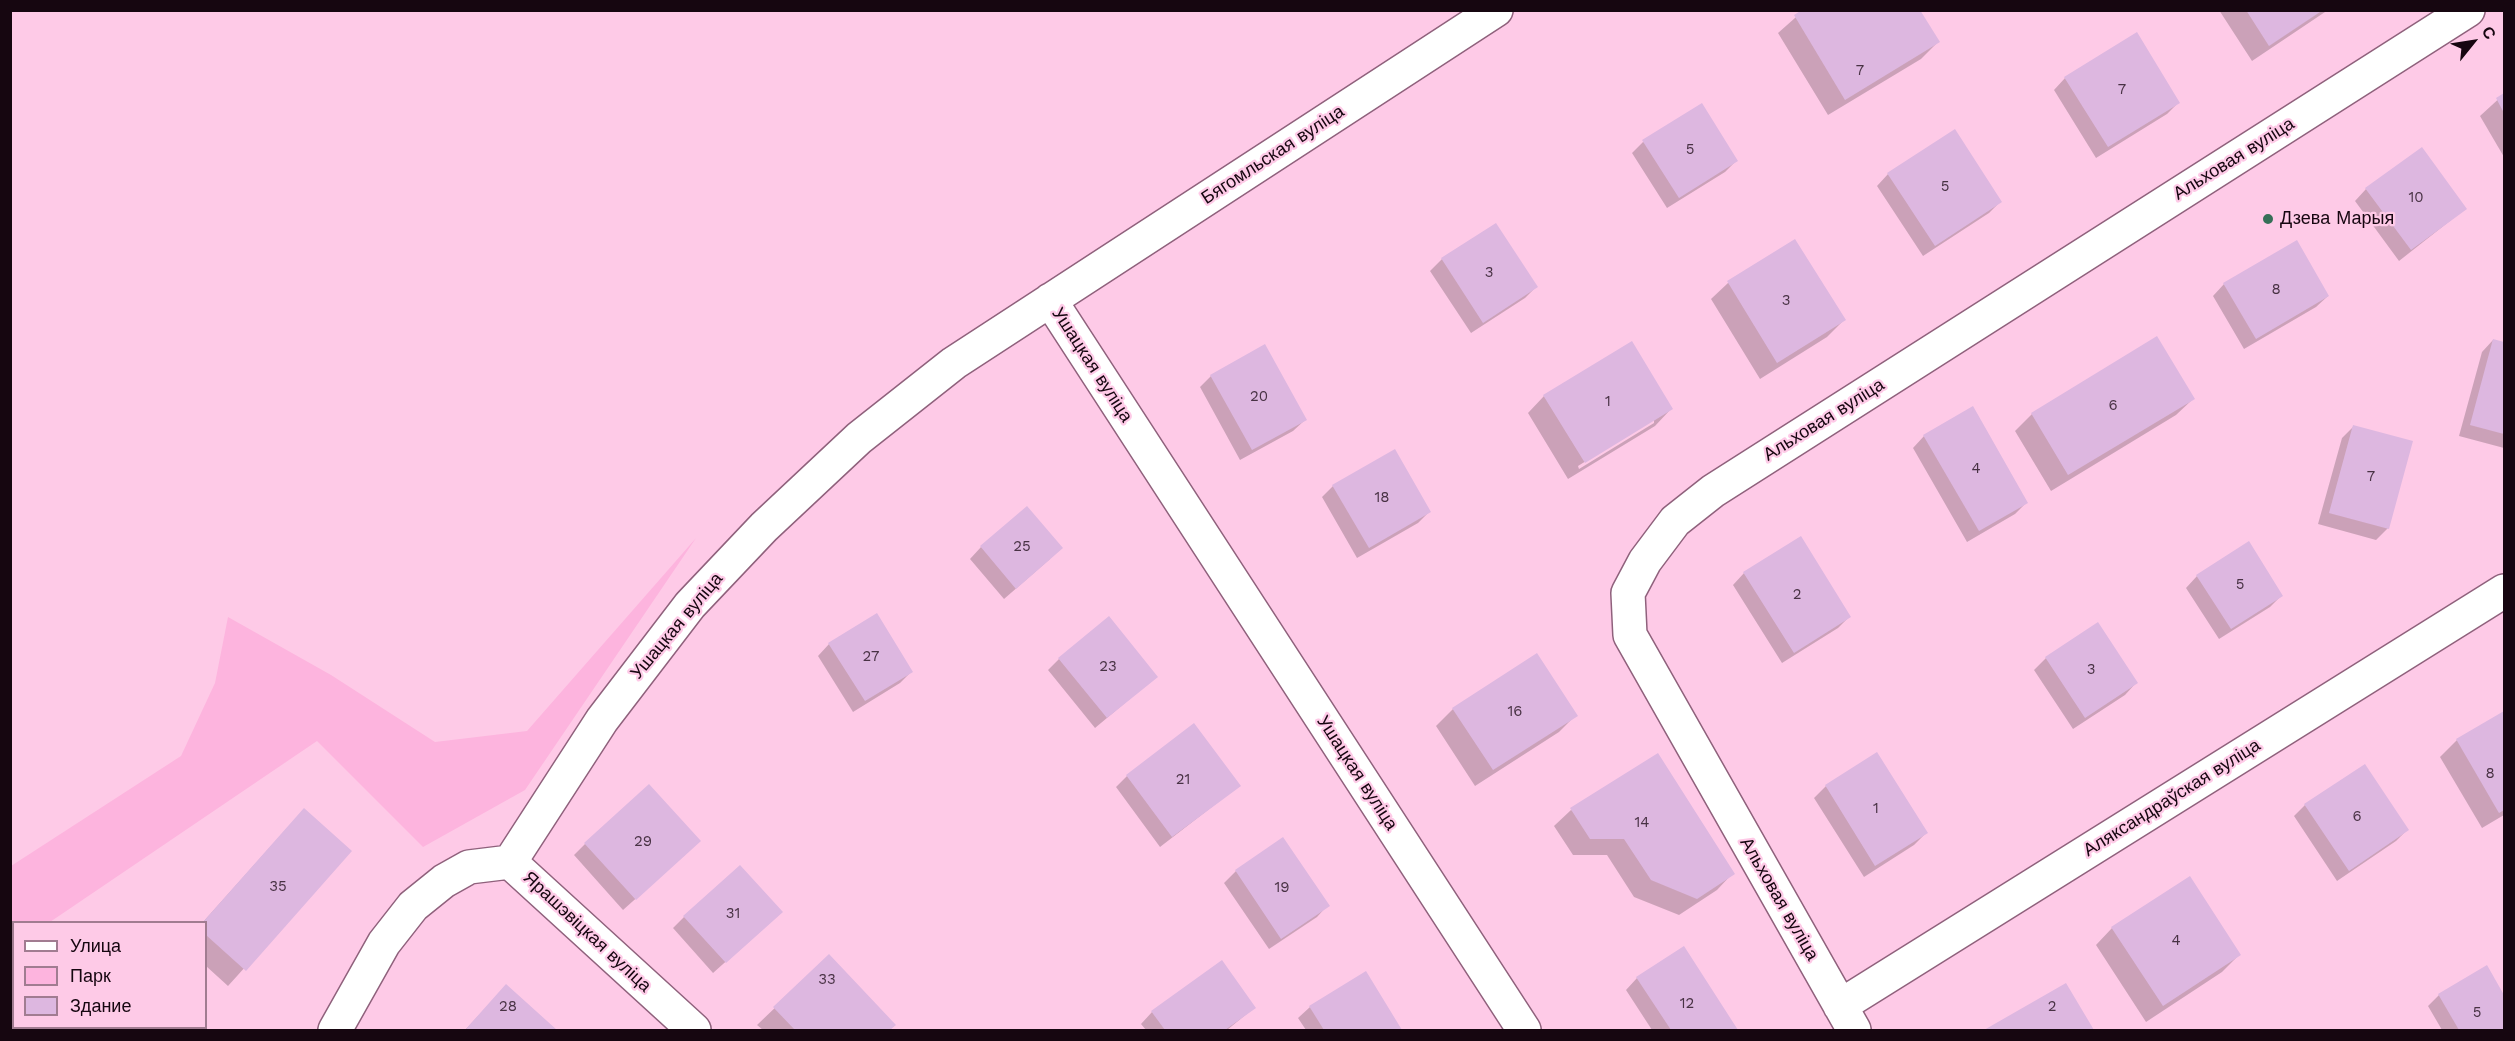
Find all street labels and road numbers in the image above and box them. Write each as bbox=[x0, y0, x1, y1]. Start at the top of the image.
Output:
street label: Бягомльская вуліца bbox=[1198, 101, 1348, 209]
street label: Альховая вуліца bbox=[2170, 113, 2298, 205]
street label: Ушацкая вуліца bbox=[1047, 304, 1137, 426]
street label: Альховая вуліца bbox=[1760, 374, 1888, 466]
street label: Ушацкая вуліца bbox=[626, 568, 728, 684]
street label: Ушацкая вуліца bbox=[1312, 712, 1402, 834]
street label: Аляксандраўская вуліца bbox=[2080, 735, 2264, 861]
street label: Альховая вуліца bbox=[1735, 834, 1823, 964]
street label: Ярашэвіцкая вуліца bbox=[518, 867, 656, 997]

